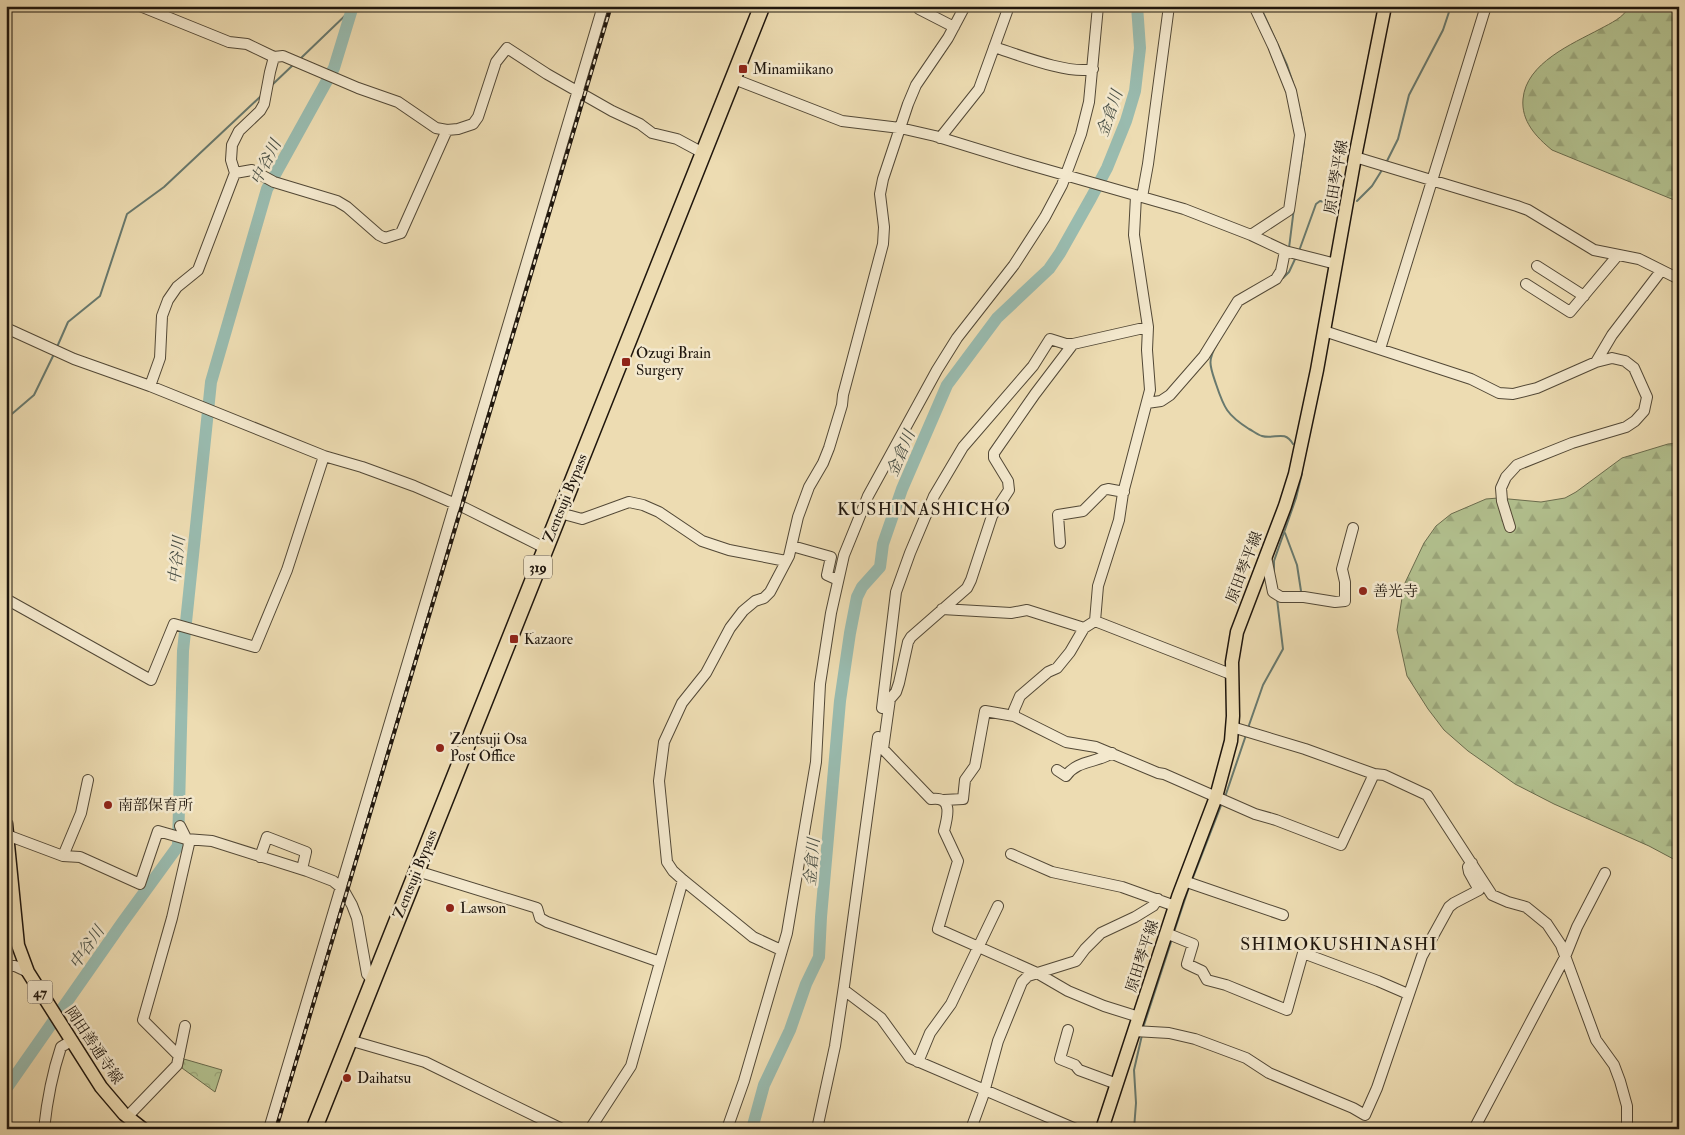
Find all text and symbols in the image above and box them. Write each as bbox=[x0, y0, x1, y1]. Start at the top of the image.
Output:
place label: Minamiikano bbox=[753, 60, 833, 79]
marker: Minamiikano bbox=[737, 63, 749, 75]
water label: 金倉川 bbox=[1093, 85, 1128, 139]
water label: 中谷川 bbox=[246, 135, 287, 188]
street label: 原田琴平線 bbox=[1321, 138, 1352, 216]
place label: Ozugi Brain Surgery bbox=[636, 344, 711, 380]
marker: Ozugi Brain Surgery bbox=[620, 356, 632, 368]
water label: 金倉川 bbox=[882, 426, 920, 479]
street label: Zentsuji Bypass bbox=[539, 451, 593, 546]
district label: KUSHINASHICHO bbox=[837, 498, 1011, 521]
street label: 原田琴平線 bbox=[1222, 529, 1267, 606]
water label: 中谷川 bbox=[165, 533, 190, 585]
road number: 319 bbox=[524, 556, 552, 578]
place label: 善光寺 bbox=[1373, 582, 1418, 601]
marker: 善光寺 bbox=[1357, 585, 1369, 597]
place label: Kazaore bbox=[524, 630, 573, 649]
marker: Kazaore bbox=[508, 633, 520, 645]
place label: Zentsuji Osa Post Office bbox=[450, 730, 528, 766]
marker: Zentsuji Osa Post Office bbox=[434, 742, 446, 754]
place label: 南部保育所 bbox=[118, 796, 193, 815]
marker: 南部保育所 bbox=[102, 799, 114, 811]
street label: Zentsuji Bypass bbox=[389, 827, 443, 922]
water label: 金倉川 bbox=[800, 835, 824, 887]
place label: Lawson bbox=[460, 899, 506, 918]
marker: Lawson bbox=[444, 902, 456, 914]
street label: 原田琴平線 bbox=[1122, 918, 1163, 995]
water label: 中谷川 bbox=[65, 921, 110, 973]
district label: SHIMOKUSHINASHI bbox=[1240, 933, 1438, 956]
road number: 47 bbox=[28, 980, 52, 1004]
street label: 岡田善通寺線 bbox=[61, 1003, 127, 1088]
place label: Daihatsu bbox=[357, 1069, 411, 1088]
marker: Daihatsu bbox=[341, 1072, 353, 1084]

